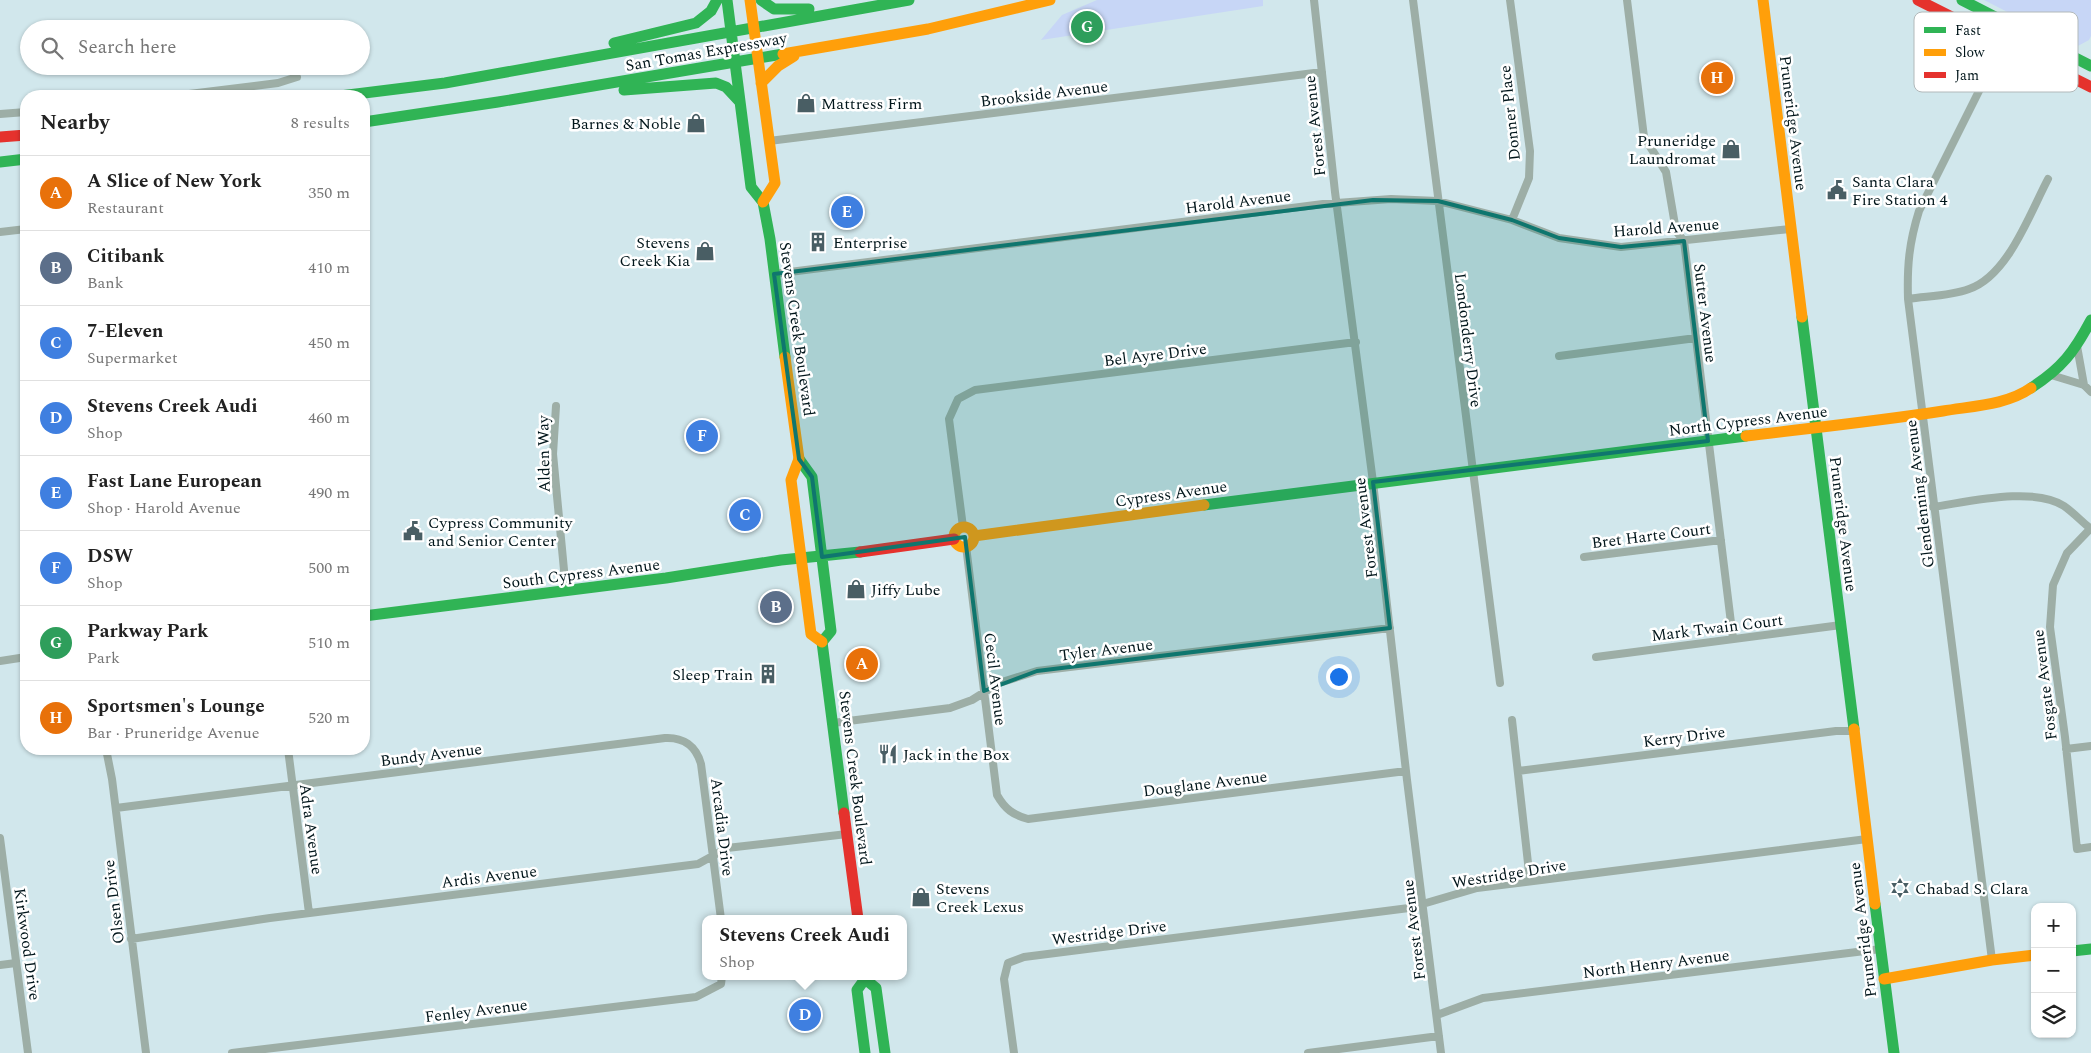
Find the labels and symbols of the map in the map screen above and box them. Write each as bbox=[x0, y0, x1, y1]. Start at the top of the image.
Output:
pin: G bbox=[1071, 8, 1103, 46]
legend bbox=[1914, 12, 2078, 92]
text: Fast bbox=[1955, 20, 1981, 41]
street label: San Tomas Expressway bbox=[623, 26, 790, 78]
text: Slow bbox=[1955, 42, 1985, 63]
street label: Pruneridge Avenue bbox=[1773, 54, 1813, 192]
pin: H bbox=[1701, 59, 1733, 97]
street label: Donner Place bbox=[1493, 64, 1527, 162]
text: Jam bbox=[1955, 65, 1979, 86]
street label: Brookside Avenue bbox=[979, 74, 1109, 114]
street label: Forest Avenue bbox=[1298, 74, 1332, 178]
shop icon: Mattress Firm bbox=[795, 92, 817, 114]
place label: Mattress Firm bbox=[821, 92, 922, 116]
place label: Barnes & Noble bbox=[570, 112, 681, 136]
shop icon: Barnes & Noble bbox=[685, 112, 707, 134]
place label: Pruneridge Laundromat bbox=[1629, 129, 1716, 171]
shop icon: Pruneridge Laundromat bbox=[1720, 138, 1742, 160]
place label: Santa Clara Fire Station 4 bbox=[1852, 170, 1948, 212]
public building icon: Santa Clara Fire Station 4 bbox=[1826, 179, 1848, 201]
street label: Harold Avenue bbox=[1184, 184, 1292, 220]
pin: E bbox=[831, 193, 863, 231]
street label: Harold Avenue bbox=[1612, 212, 1720, 244]
place label: Stevens Creek Kia bbox=[619, 231, 690, 273]
building icon: Enterprise bbox=[807, 231, 829, 253]
place label: Enterprise bbox=[833, 231, 908, 255]
shop icon: Stevens Creek Kia bbox=[694, 240, 716, 262]
street label: Stevens Creek Boulevard bbox=[773, 240, 821, 418]
street label: Sutter Avenue bbox=[1687, 262, 1723, 364]
street label: Londonderry Drive bbox=[1448, 272, 1488, 409]
street label: Bel Ayre Drive bbox=[1102, 337, 1208, 373]
street label: North Cypress Avenue bbox=[1667, 399, 1829, 443]
street label: Alden Way bbox=[531, 414, 557, 493]
pin: F bbox=[686, 417, 718, 455]
street label: Glendenning Avenue bbox=[1899, 418, 1941, 569]
street label: Pruneridge Avenue bbox=[1823, 455, 1863, 593]
street label: Cypress Avenue bbox=[1114, 474, 1229, 514]
street label: Forest Avenue bbox=[1348, 476, 1384, 580]
pin: C bbox=[729, 496, 761, 534]
place label: Cypress Community and Senior Center bbox=[428, 511, 574, 553]
street label: Bret Harte Court bbox=[1590, 517, 1713, 555]
public building icon: Cypress Community and Senior Center bbox=[402, 520, 424, 542]
street label: South Cypress Avenue bbox=[501, 552, 661, 596]
shop icon: Jiffy Lube bbox=[845, 578, 867, 600]
place label: Jiffy Lube bbox=[871, 578, 941, 602]
pin: B bbox=[760, 588, 792, 626]
street label: Mark Twain Court bbox=[1650, 608, 1785, 648]
street label: Fosgate Avenue bbox=[2026, 628, 2064, 742]
street label: Cecil Avenue bbox=[977, 631, 1013, 727]
street label: Tyler Avenue bbox=[1058, 632, 1154, 668]
pin: A bbox=[846, 645, 878, 683]
place label: Sleep Train bbox=[672, 663, 753, 687]
building icon: Sleep Train bbox=[757, 663, 779, 685]
your location bbox=[1326, 664, 1352, 690]
street label: Stevens Creek Boulevard bbox=[832, 689, 878, 867]
street label: Kerry Drive bbox=[1642, 720, 1727, 754]
street label: Bundy Avenue bbox=[379, 737, 483, 773]
restaurant icon: Jack in the Box bbox=[877, 743, 899, 765]
place label: Jack in the Box bbox=[903, 743, 1009, 767]
street label: Douglane Avenue bbox=[1142, 764, 1269, 804]
street label: Arcadia Drive bbox=[704, 777, 740, 878]
street label: Adra Avenue bbox=[293, 782, 329, 876]
street label: Westridge Drive bbox=[1450, 853, 1568, 895]
street label: Olsen Drive bbox=[97, 858, 131, 945]
street label: Ardis Avenue bbox=[440, 859, 538, 895]
street label: Pruneridge Avenue bbox=[1843, 861, 1883, 999]
place label: Stevens Creek Lexus bbox=[936, 877, 1024, 919]
synagogue icon: Chabad S. Clara bbox=[1889, 877, 1911, 899]
place label: Chabad S. Clara bbox=[1915, 877, 2028, 901]
street label: Forest Avenue bbox=[1396, 878, 1432, 982]
street label: Kirkwood Drive bbox=[7, 886, 47, 1002]
shop icon: Stevens Creek Lexus bbox=[910, 886, 932, 908]
street label: Westridge Drive bbox=[1050, 914, 1168, 952]
street label: North Henry Avenue bbox=[1581, 943, 1731, 985]
street label: Fenley Avenue bbox=[423, 993, 529, 1029]
pin: D bbox=[789, 996, 821, 1034]

